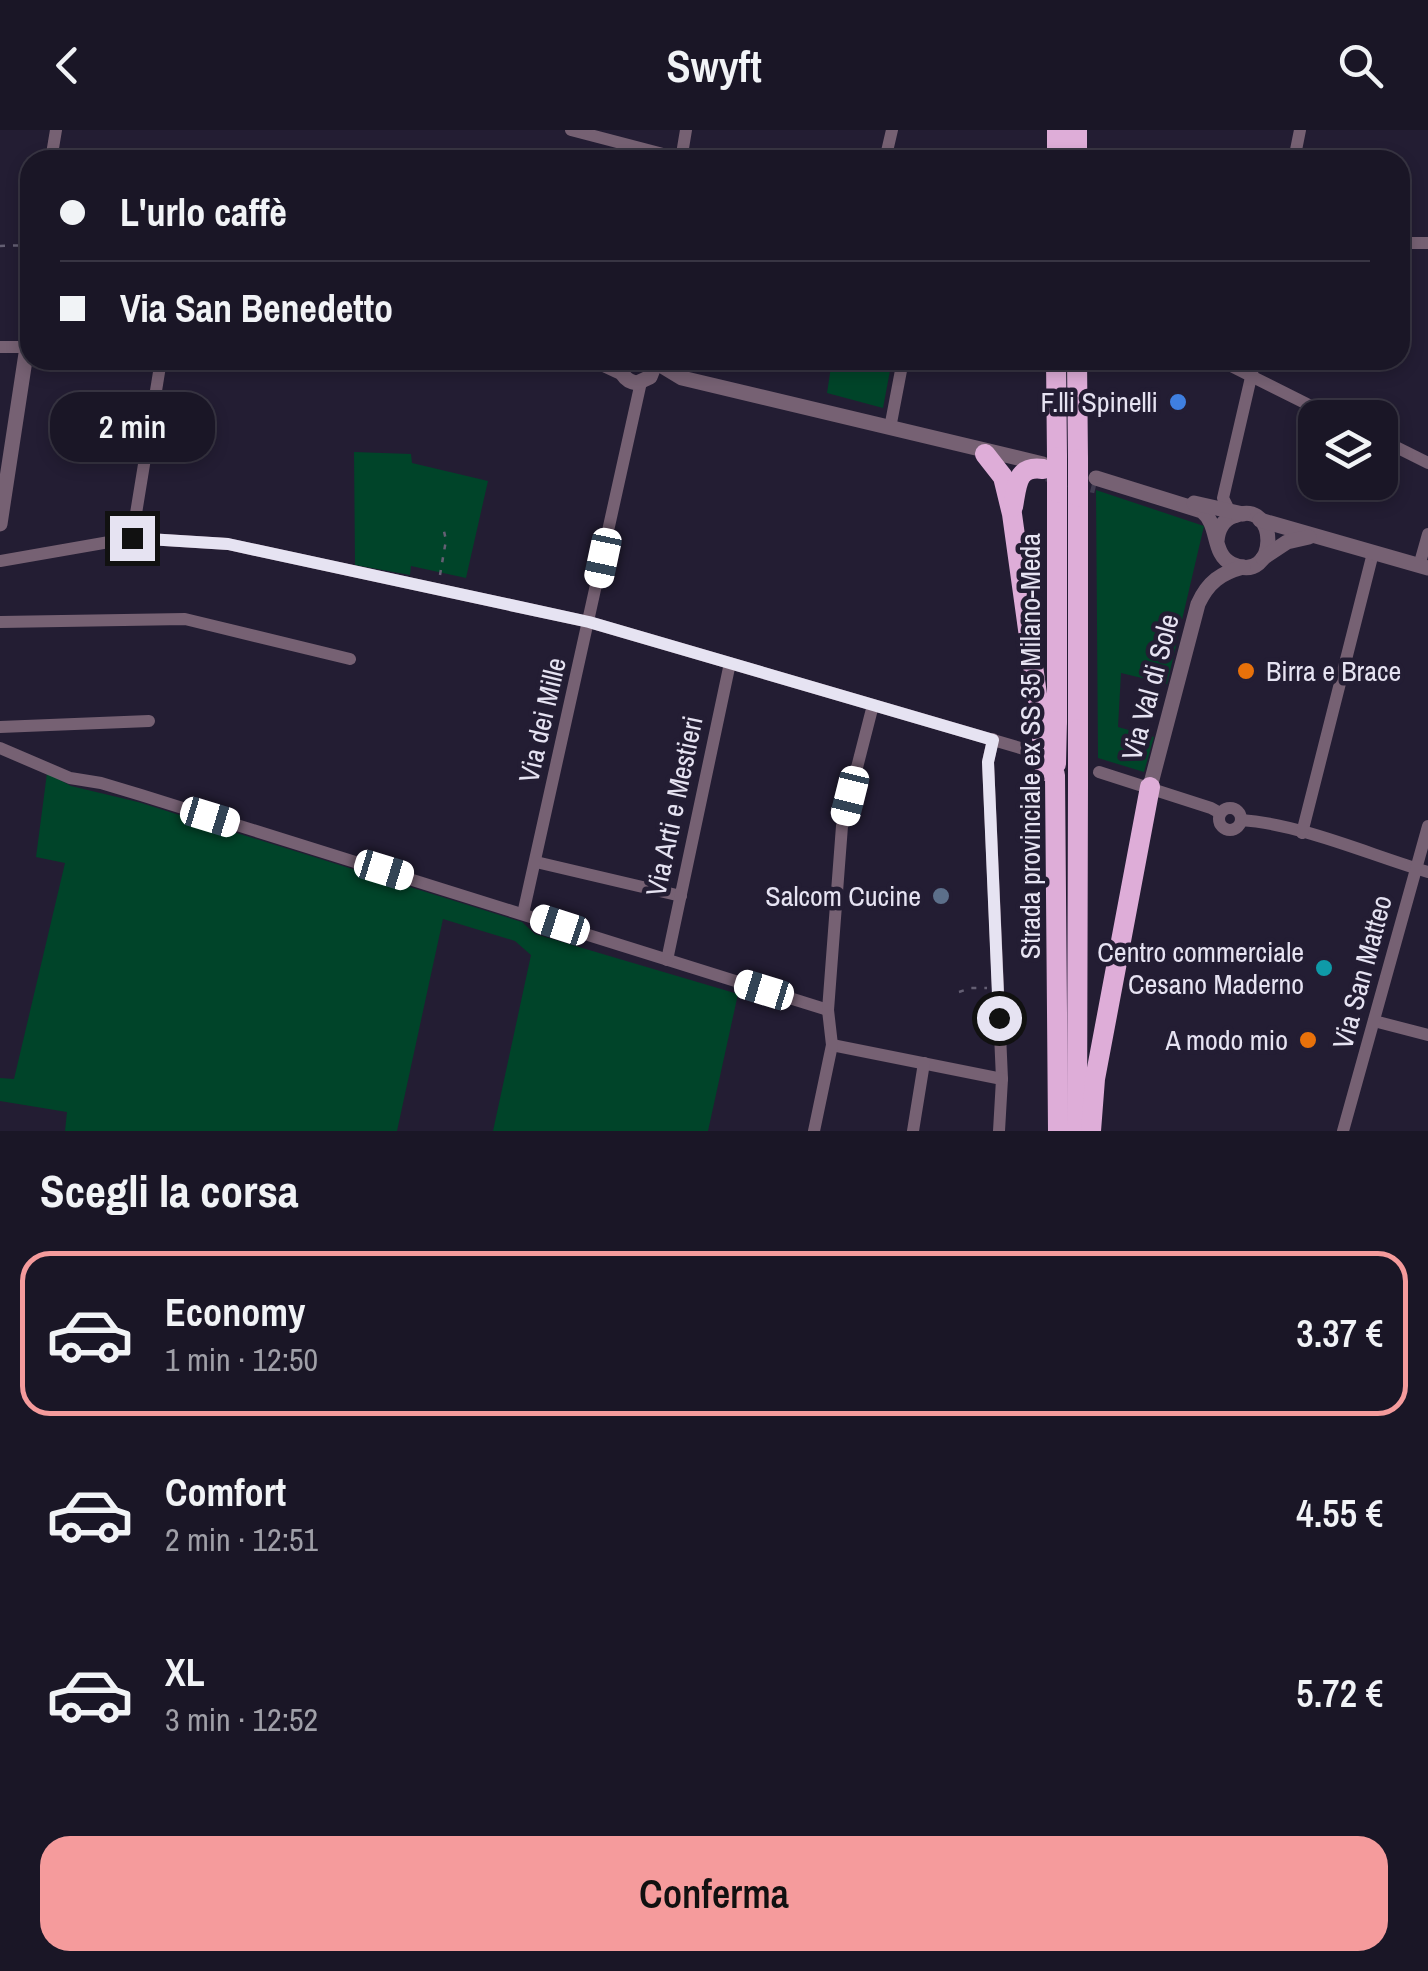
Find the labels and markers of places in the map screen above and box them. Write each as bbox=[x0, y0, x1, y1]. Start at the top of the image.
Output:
place label: F.lli Spinelli bbox=[1041, 383, 1158, 421]
marker: F.lli Spinelli bbox=[1167, 391, 1189, 413]
place label: Birra e Brace bbox=[1266, 652, 1401, 690]
marker: Birra e Brace bbox=[1235, 660, 1257, 682]
place label: Salcom Cucine bbox=[765, 877, 921, 915]
marker: Salcom Cucine bbox=[930, 885, 952, 907]
place label: Centro commerciale Cesano Maderno bbox=[1097, 933, 1304, 1003]
marker: Centro commerciale Cesano Maderno bbox=[1313, 957, 1335, 979]
place label: A modo mio bbox=[1164, 1021, 1288, 1059]
marker: A modo mio bbox=[1297, 1029, 1319, 1051]

